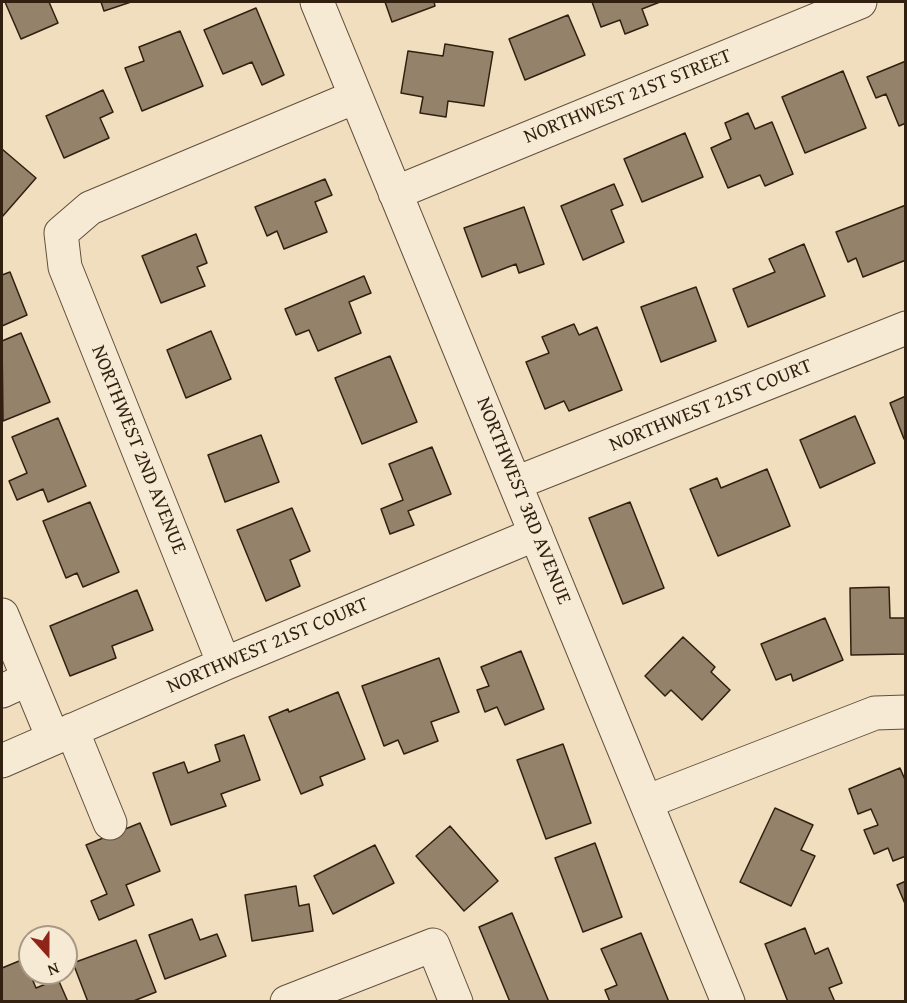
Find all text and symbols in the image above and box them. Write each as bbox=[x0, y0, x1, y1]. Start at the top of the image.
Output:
street label: NORTHWEST 21ST STREET bbox=[521, 44, 735, 150]
street label: NORTHWEST 2ND AVENUE bbox=[85, 342, 191, 558]
street label: NORTHWEST 21ST COURT bbox=[606, 354, 816, 458]
street label: NORTHWEST 3RD AVENUE bbox=[470, 394, 576, 608]
street label: NORTHWEST 21ST COURT bbox=[164, 593, 372, 699]
north arrow bbox=[18, 925, 78, 985]
text: N bbox=[44, 957, 63, 983]

